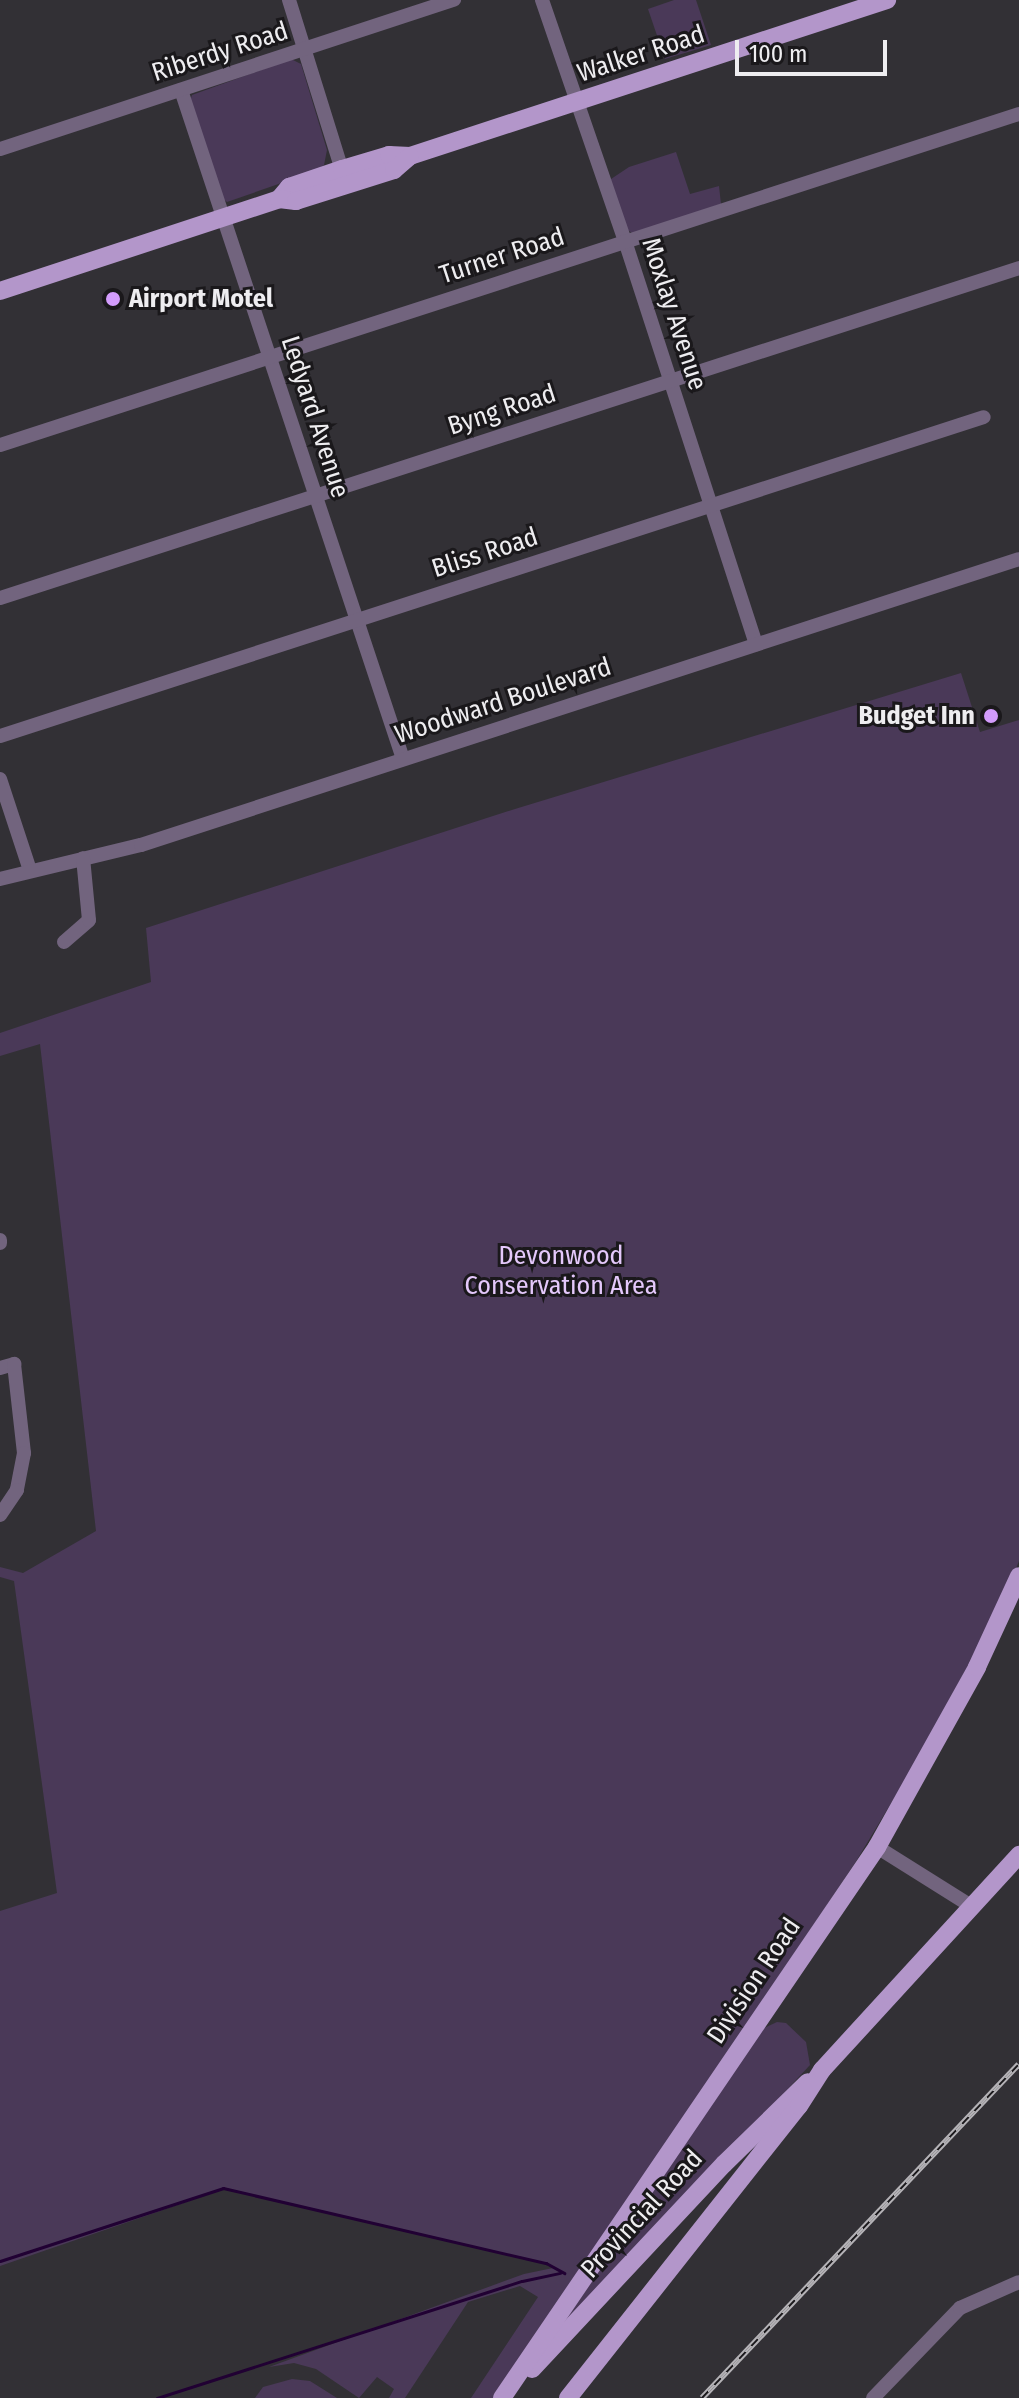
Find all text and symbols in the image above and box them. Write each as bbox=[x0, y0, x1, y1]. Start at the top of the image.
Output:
street label: Riberdy Road bbox=[148, 15, 292, 89]
street label: Walker Road bbox=[573, 19, 709, 89]
scale bar bbox=[739, 24, 891, 74]
text: 100 m bbox=[749, 40, 807, 68]
street label: Turner Road bbox=[436, 221, 568, 291]
street label: Moxlay Avenue bbox=[635, 234, 713, 394]
place label: Airport Motel bbox=[129, 283, 273, 315]
marker: Airport Motel bbox=[104, 290, 122, 308]
street label: Ledyard Avenue bbox=[274, 332, 356, 502]
street label: Byng Road bbox=[444, 378, 560, 442]
street label: Bliss Road bbox=[428, 521, 542, 585]
street label: Woodward Boulevard bbox=[391, 651, 615, 751]
place label: Budget Inn bbox=[858, 700, 975, 732]
marker: Budget Inn bbox=[982, 707, 1000, 725]
park label: Devonwood Conservation Area bbox=[465, 1240, 657, 1302]
street label: Division Road bbox=[701, 1912, 807, 2050]
street label: Provincial Road bbox=[575, 2143, 709, 2285]

